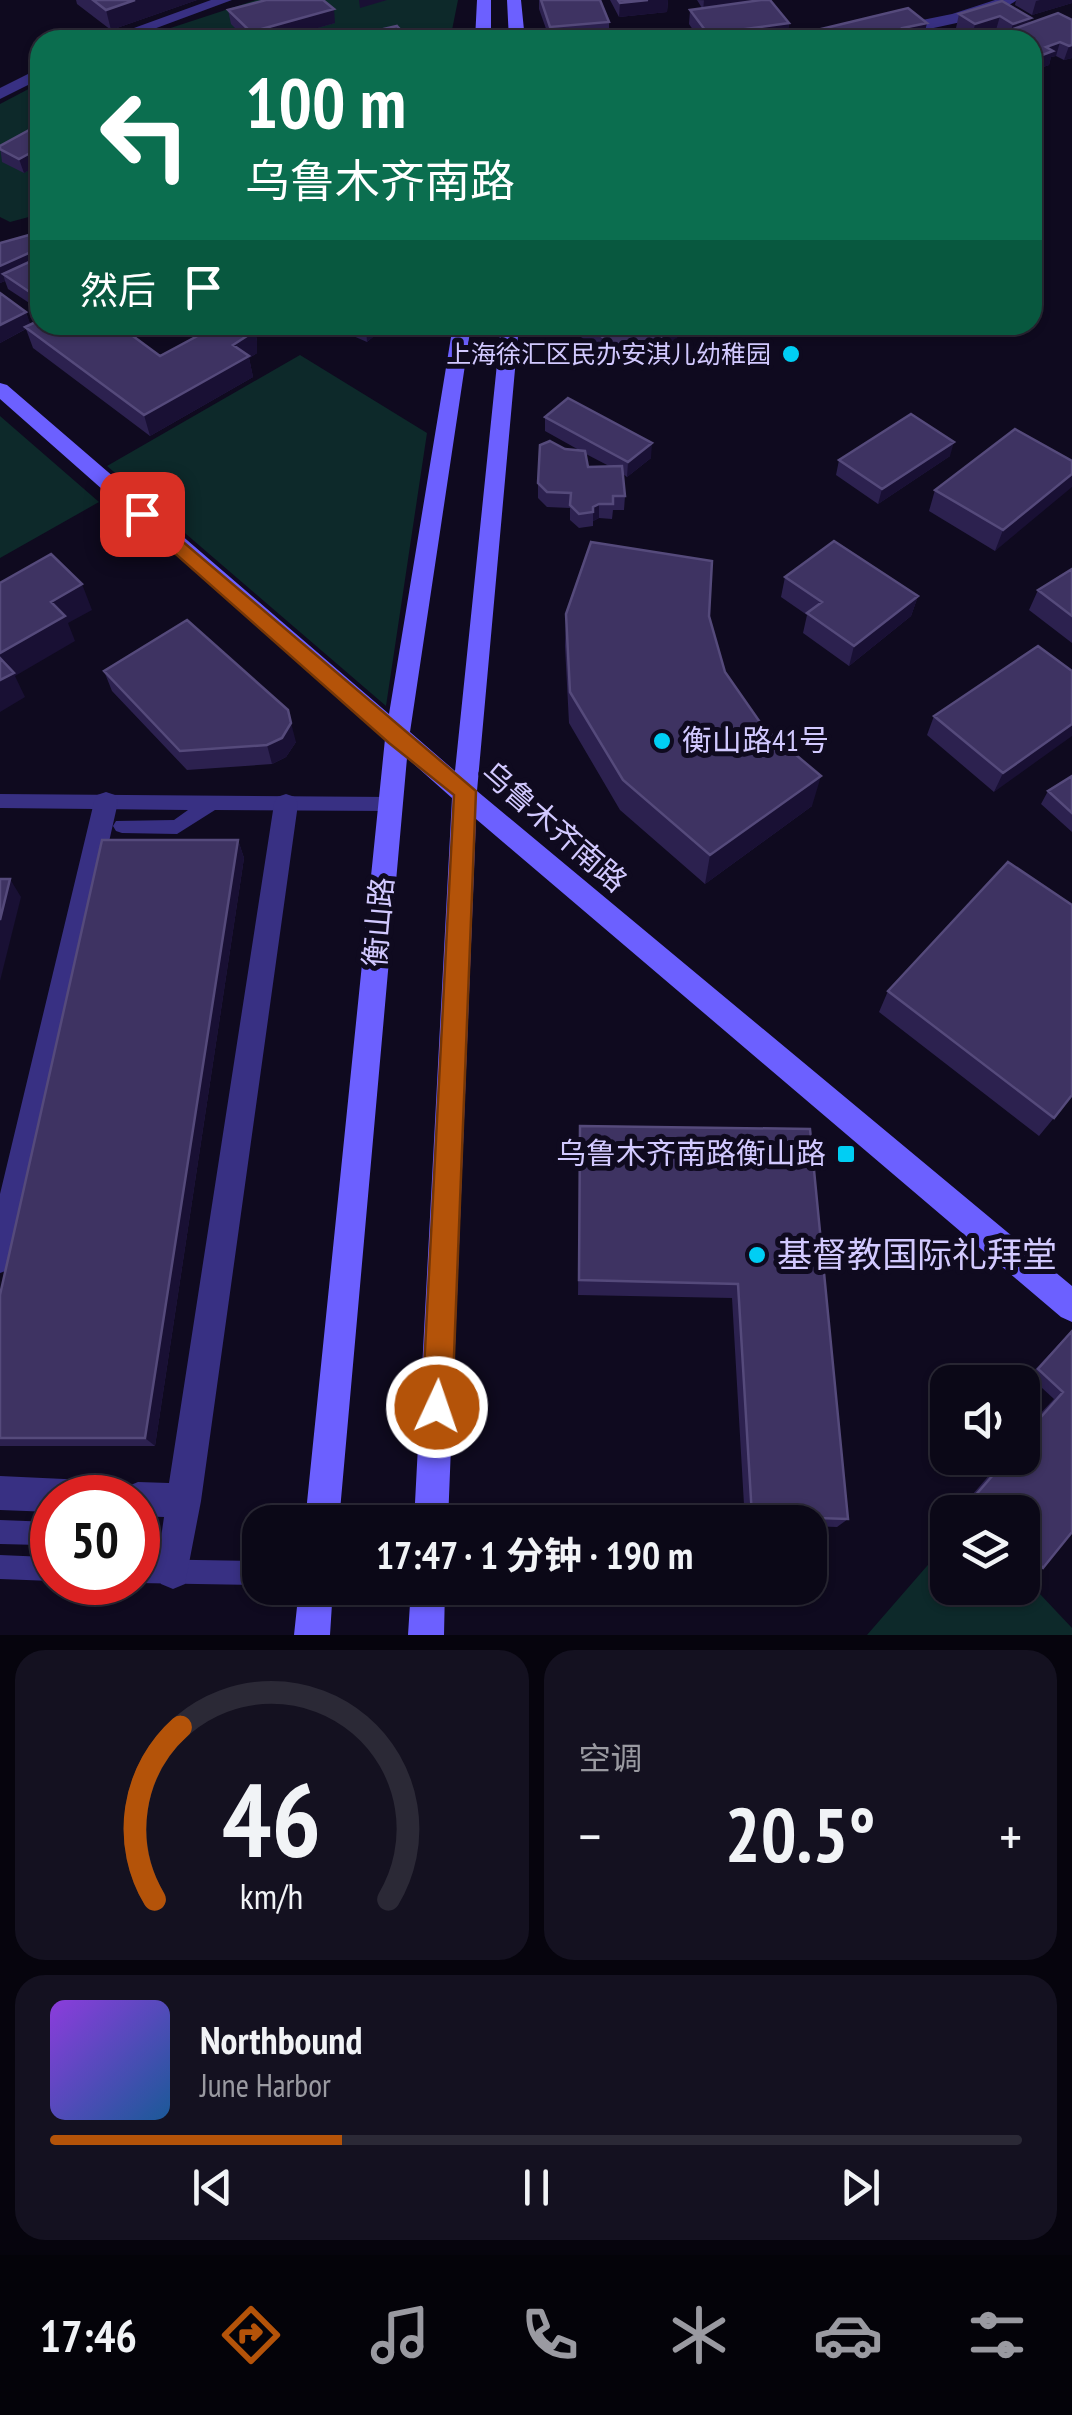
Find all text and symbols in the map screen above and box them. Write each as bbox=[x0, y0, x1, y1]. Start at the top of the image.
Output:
text: 100 m bbox=[245, 57, 406, 147]
icon: left bbox=[80, 70, 210, 200]
text: 乌鲁木齐南路 bbox=[245, 151, 515, 209]
icon: arrive bbox=[176, 260, 231, 315]
text: 然后 bbox=[80, 265, 156, 314]
place label: 上海徐汇区民办安淇儿幼稚园 bbox=[446, 338, 771, 370]
marker: 上海徐汇区民办安淇儿幼稚园 bbox=[780, 343, 802, 365]
pin bbox=[100, 472, 185, 557]
icon: arrive bbox=[115, 487, 170, 542]
place label: 衡山路41号 bbox=[682, 720, 829, 759]
marker: 衡山路41号 bbox=[651, 730, 673, 752]
street label: 乌鲁木齐南路 bbox=[474, 752, 636, 900]
street label: 衡山路 bbox=[354, 875, 401, 968]
place label: 乌鲁木齐南路衡山路 bbox=[556, 1133, 826, 1172]
marker: 乌鲁木齐南路衡山路 bbox=[835, 1143, 857, 1165]
place label: 基督教国际礼拜堂 bbox=[777, 1231, 1057, 1277]
marker: 基督教国际礼拜堂 bbox=[746, 1244, 768, 1266]
position arrow bbox=[385, 1355, 489, 1459]
map controls bbox=[930, 1365, 1040, 1605]
button: sound bbox=[930, 1365, 1040, 1475]
speed limit sign: 50 bbox=[30, 1475, 160, 1605]
button: layers bbox=[930, 1495, 1040, 1605]
text: 17:47 · 1 分钟 · 190 m bbox=[376, 1530, 693, 1579]
text: 空调 bbox=[579, 1737, 643, 1779]
text: 46 bbox=[222, 1751, 321, 1886]
text: 20.5° bbox=[725, 1786, 876, 1883]
text: − bbox=[579, 1800, 601, 1871]
text: + bbox=[999, 1800, 1022, 1871]
text: km/h bbox=[240, 1873, 303, 1919]
text: Northbound bbox=[200, 2015, 362, 2064]
text: June Harbor bbox=[200, 2064, 331, 2106]
icon: previous bbox=[185, 2160, 240, 2215]
icon: pause bbox=[509, 2160, 564, 2215]
icon: next bbox=[833, 2160, 888, 2215]
icon: directions bbox=[216, 2300, 286, 2370]
icon: music bbox=[365, 2300, 435, 2370]
icon: phone bbox=[515, 2300, 585, 2370]
icon: climate bbox=[664, 2300, 734, 2370]
icon: car bbox=[813, 2300, 883, 2370]
icon: filters bbox=[962, 2300, 1032, 2370]
text: 17:46 bbox=[40, 2306, 137, 2364]

